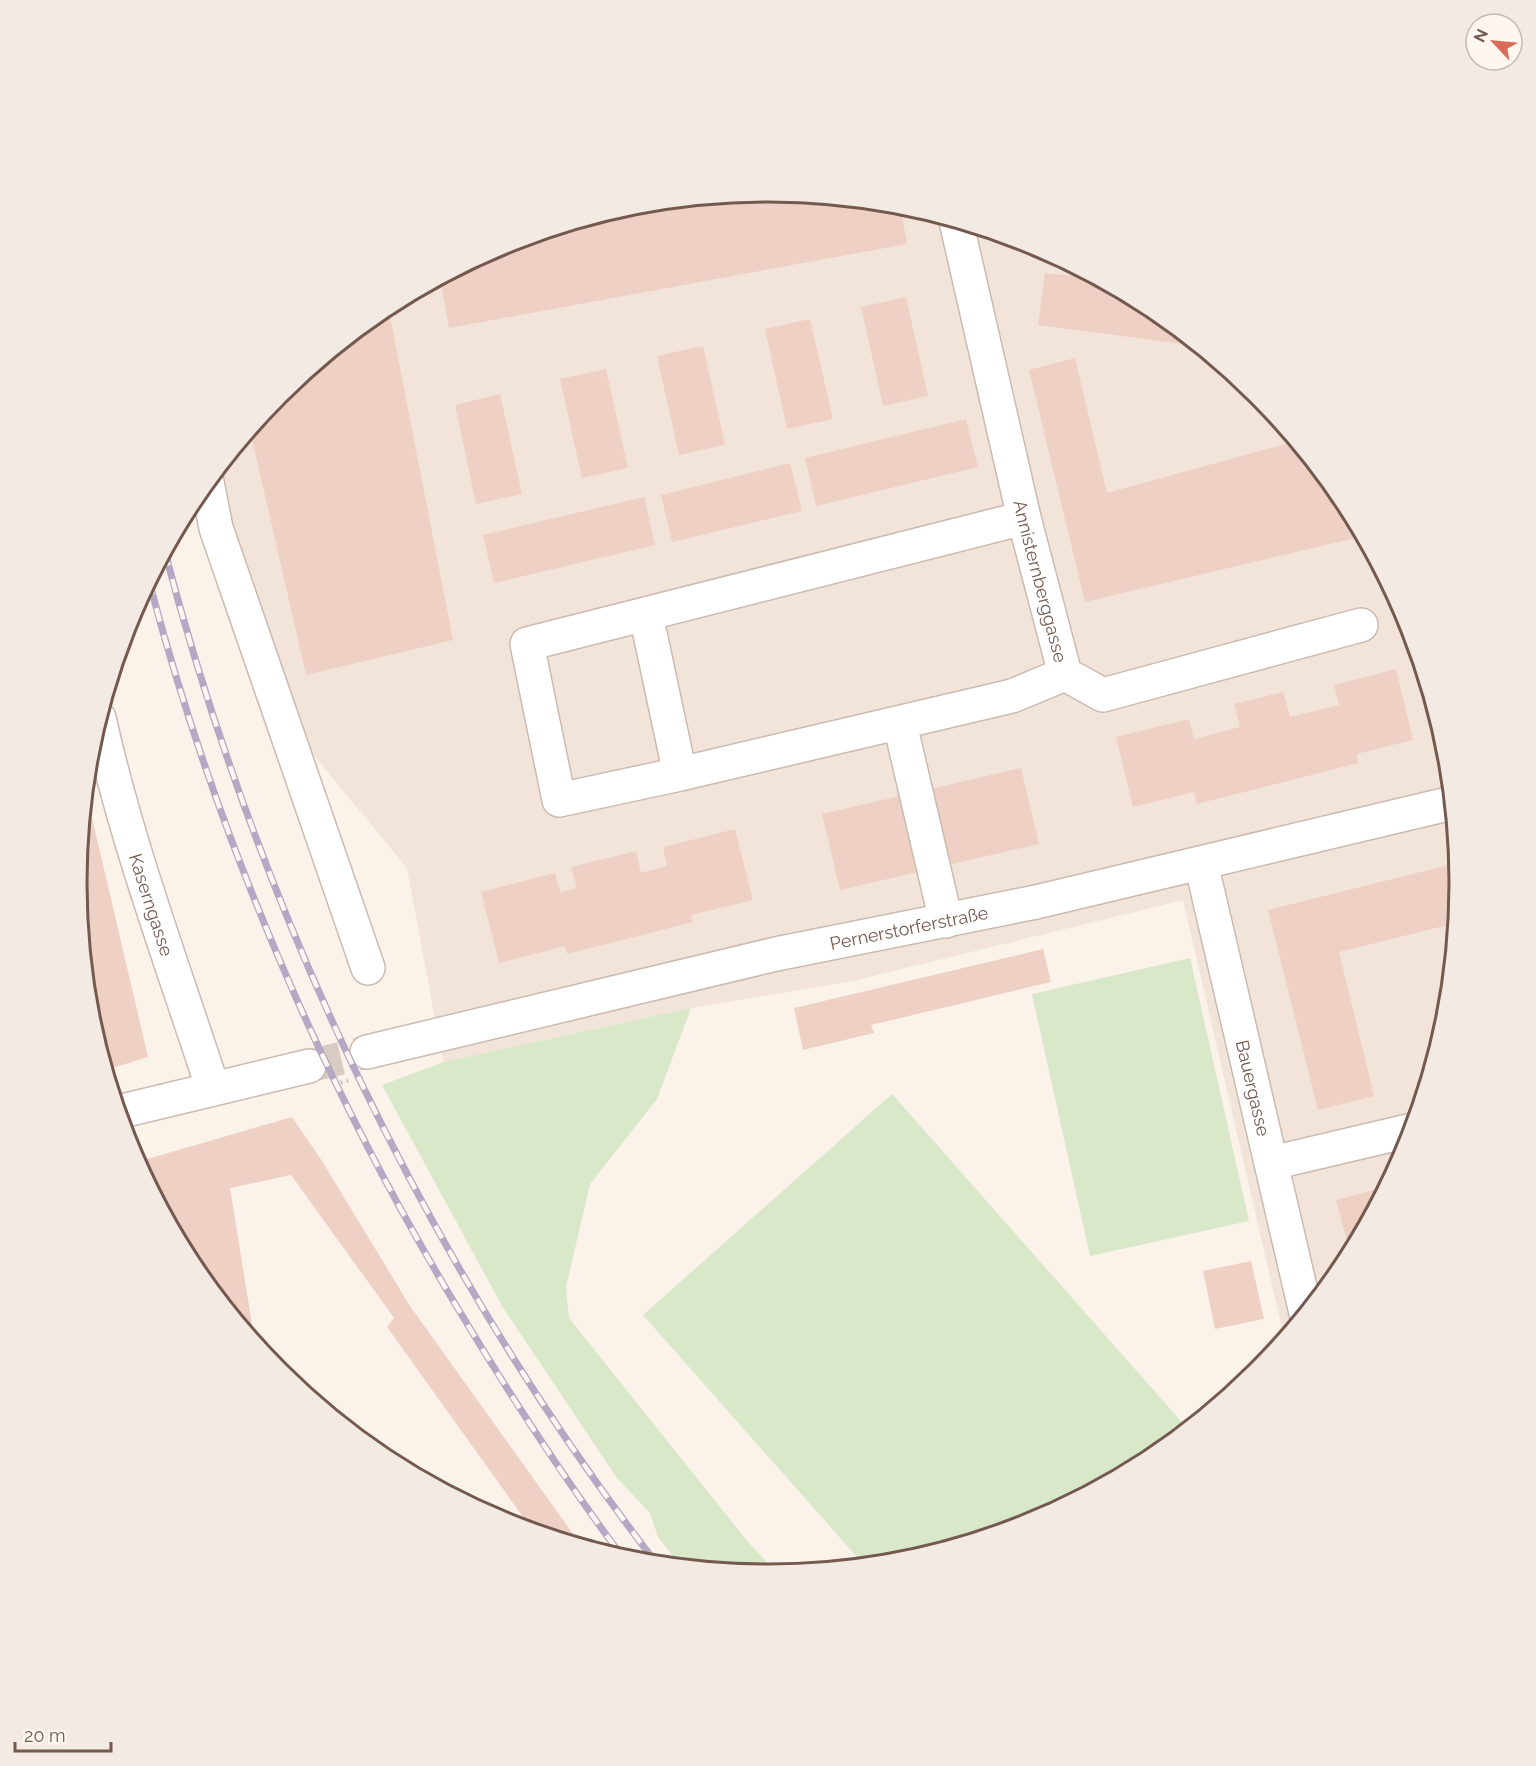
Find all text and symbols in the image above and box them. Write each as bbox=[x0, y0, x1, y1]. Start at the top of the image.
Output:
north arrow bbox=[1464, 12, 1524, 72]
text: N bbox=[1470, 26, 1492, 45]
street label: Annisternberggasse bbox=[1010, 498, 1072, 665]
street label: Kaserngasse bbox=[125, 851, 178, 959]
street label: Pernerstorferstraße bbox=[828, 901, 990, 954]
street label: Bauergasse bbox=[1232, 1038, 1275, 1139]
scale bar bbox=[15, 1715, 111, 1753]
text: 20 m bbox=[24, 1725, 66, 1746]

